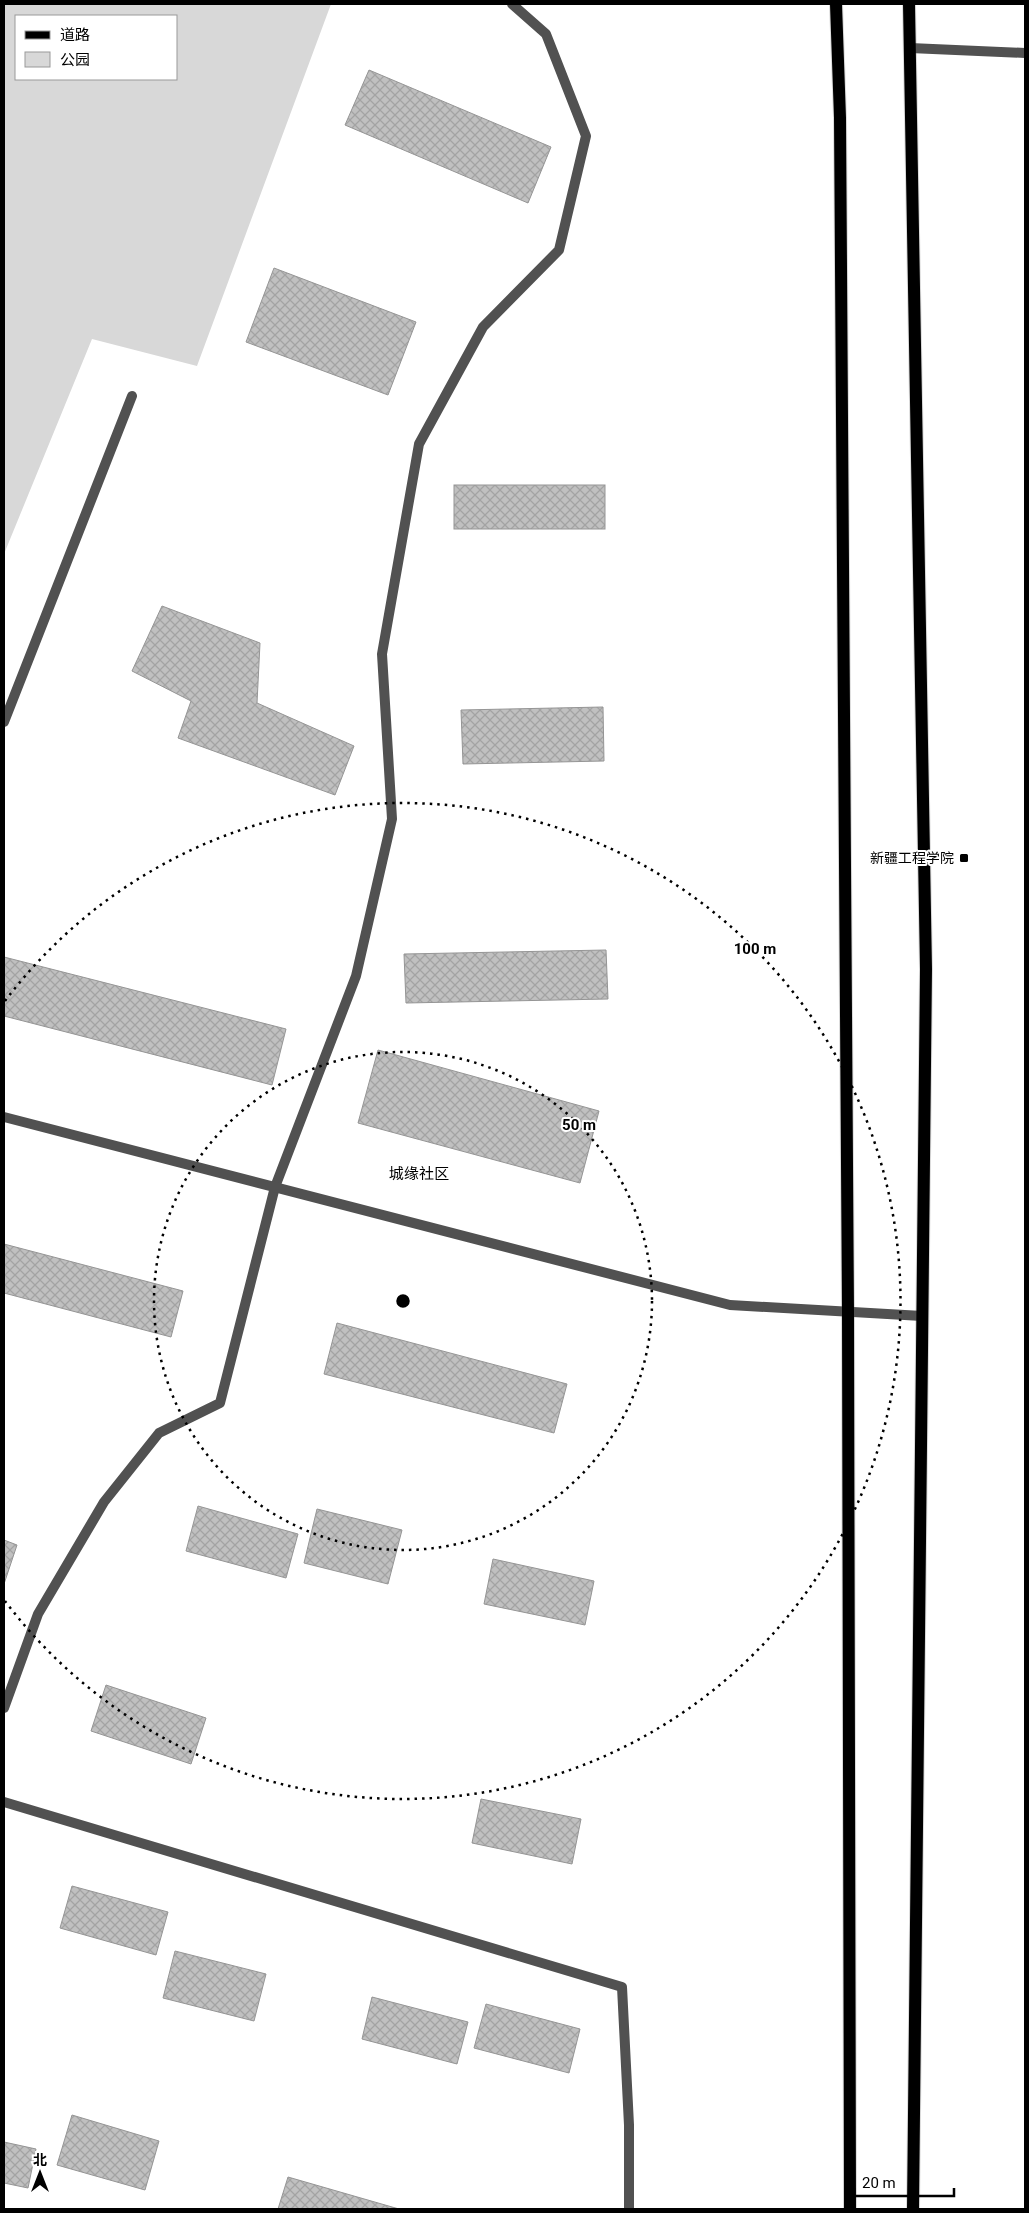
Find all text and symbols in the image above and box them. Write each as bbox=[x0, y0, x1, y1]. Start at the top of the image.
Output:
legend bbox=[15, 15, 178, 80]
text: 道路 bbox=[60, 26, 90, 44]
text: 公园 bbox=[60, 51, 90, 69]
place label: 新疆工程学院 bbox=[870, 850, 954, 866]
marker: 新疆工程学院 bbox=[958, 852, 970, 864]
text: 100 m bbox=[734, 940, 776, 958]
text: 50 m bbox=[562, 1116, 596, 1134]
district label: 城缘社区 bbox=[389, 1165, 449, 1183]
centre of rings bbox=[394, 1292, 412, 1310]
north arrow bbox=[15, 2148, 65, 2198]
text: 北 bbox=[33, 2152, 47, 2168]
scale bar bbox=[854, 2166, 954, 2198]
text: 20 m bbox=[862, 2174, 896, 2192]

